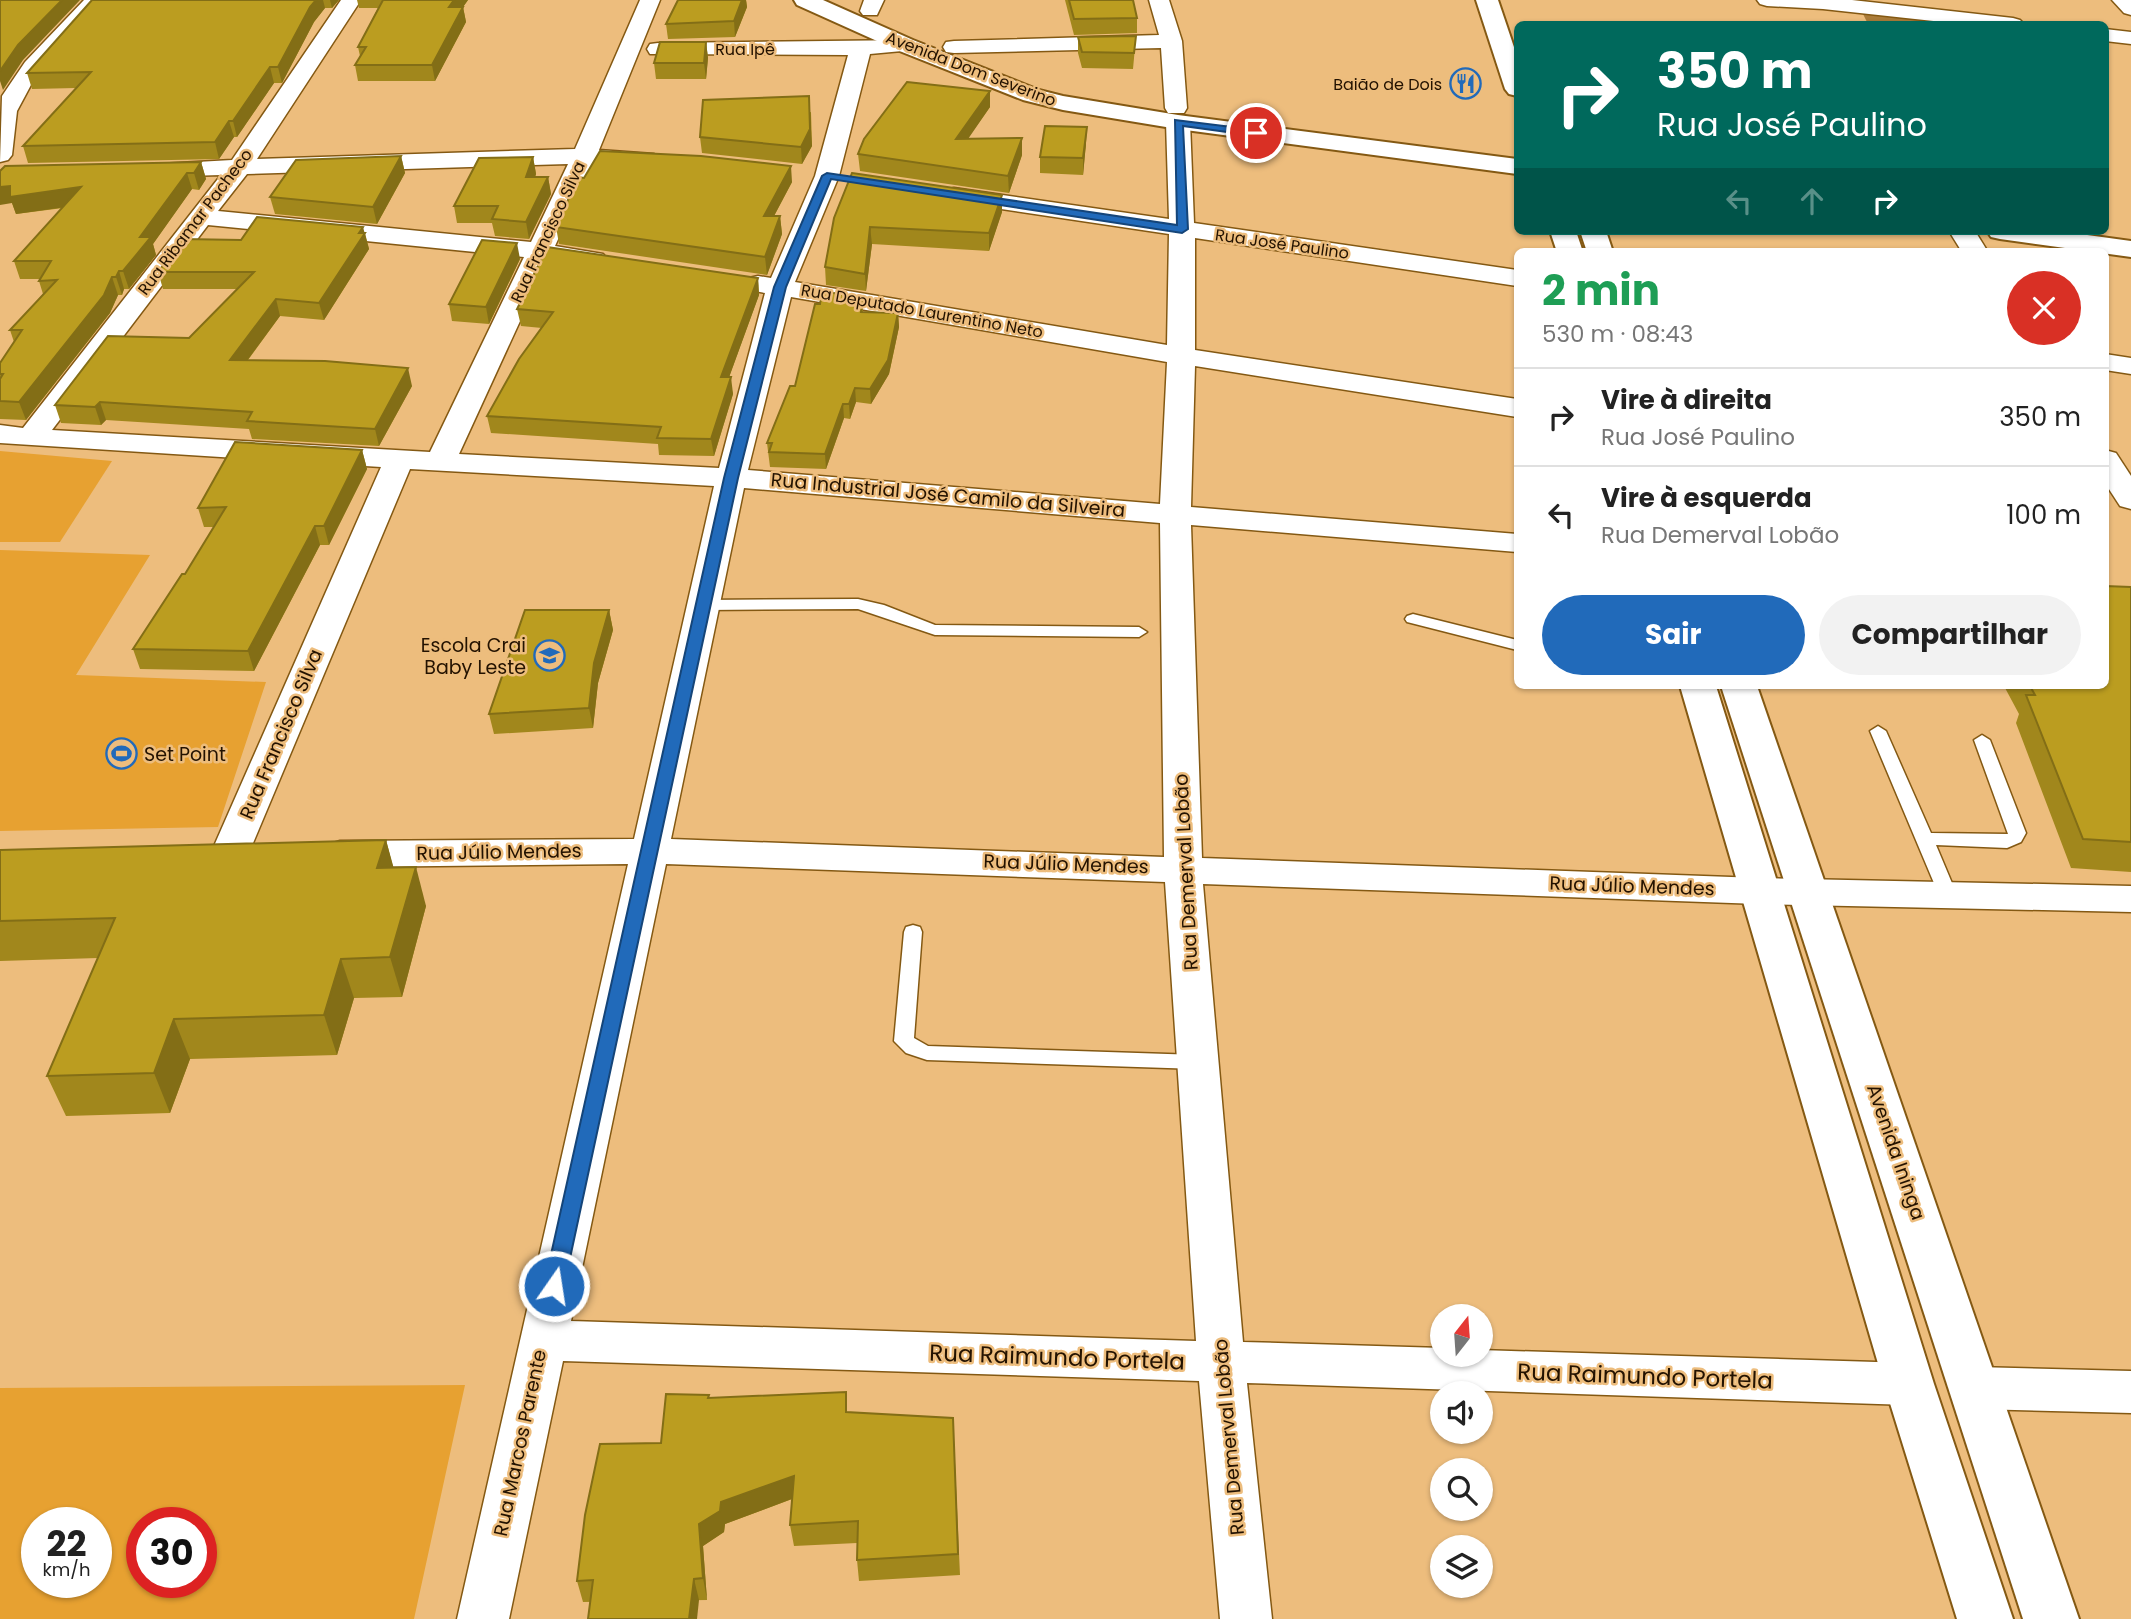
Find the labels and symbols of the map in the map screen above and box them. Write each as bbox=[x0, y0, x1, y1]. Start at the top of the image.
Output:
street label: Avenida Dom Severino bbox=[883, 26, 1059, 112]
street label: Rua Ipê bbox=[715, 38, 775, 61]
restaurant icon: Baião de Dois bbox=[1448, 67, 1482, 101]
place label: Baião de Dois bbox=[1333, 73, 1442, 96]
pin bbox=[1226, 103, 1286, 163]
street label: Rua Ribamar Pacheco bbox=[132, 144, 258, 300]
street label: Rua Francisco Silva bbox=[505, 158, 591, 306]
street label: Rua José Paulino bbox=[1214, 223, 1350, 265]
street label: Rua Deputado Laurentino Neto bbox=[799, 278, 1045, 344]
street label: Rua Industrial José Camilo da Silveira bbox=[770, 466, 1126, 524]
place label: Escola Crai Baby Leste bbox=[421, 632, 526, 681]
school or university icon: Escola Crai Baby Leste bbox=[532, 639, 566, 673]
street label: Rua Francisco Silva bbox=[233, 645, 329, 823]
sports icon: Set Point bbox=[104, 737, 138, 771]
place label: Set Point bbox=[144, 741, 226, 768]
street label: Rua Demerval Lobão bbox=[1167, 773, 1205, 971]
street label: Rua Júlio Mendes bbox=[416, 837, 582, 867]
street label: Rua Júlio Mendes bbox=[983, 848, 1149, 880]
street label: Rua Júlio Mendes bbox=[1549, 870, 1715, 902]
street label: Avenida Ininga bbox=[1860, 1080, 1932, 1224]
position arrow bbox=[517, 1249, 591, 1323]
north arrow bbox=[1430, 1304, 1493, 1367]
street label: Rua Raimundo Portela bbox=[929, 1337, 1185, 1377]
street label: Rua Demerval Lobão bbox=[1207, 1338, 1251, 1536]
street label: Rua Marcos Parente bbox=[487, 1347, 553, 1539]
street label: Rua Raimundo Portela bbox=[1517, 1356, 1773, 1396]
speed limit sign: 30 bbox=[126, 1507, 217, 1598]

